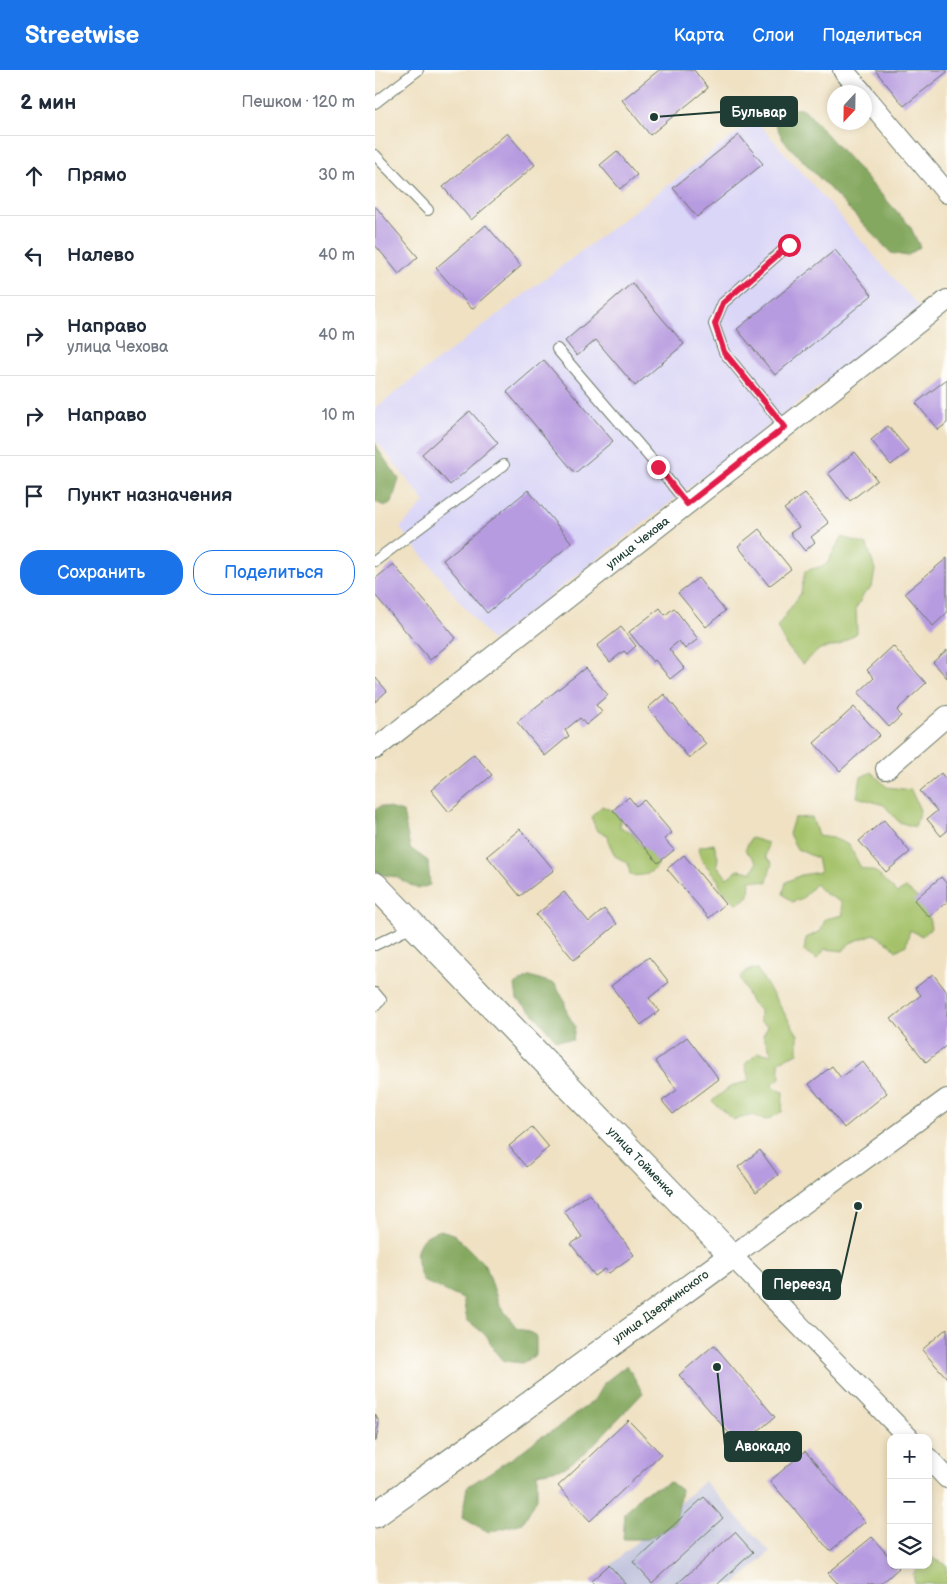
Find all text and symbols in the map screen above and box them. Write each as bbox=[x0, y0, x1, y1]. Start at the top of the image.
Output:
text: Streetwise bbox=[25, 21, 139, 50]
text: Карта bbox=[674, 25, 724, 46]
text: Слои bbox=[752, 25, 794, 46]
text: Поделиться bbox=[822, 25, 922, 46]
north arrow bbox=[827, 85, 872, 130]
text: 2 мин bbox=[20, 90, 76, 115]
text: Пешком · 120 m bbox=[242, 93, 355, 112]
callout: Бульвар bbox=[721, 97, 797, 126]
text: Бульвар bbox=[731, 104, 788, 121]
icon: ahead bbox=[20, 162, 48, 190]
text: Прямо bbox=[67, 164, 127, 187]
text: 30 m bbox=[318, 166, 355, 185]
route start bbox=[778, 234, 801, 257]
icon: left bbox=[20, 242, 48, 270]
text: Налево bbox=[67, 244, 134, 267]
text: 40 m bbox=[318, 246, 355, 265]
text: Направо bbox=[67, 315, 147, 338]
icon: right bbox=[20, 322, 48, 350]
text: 40 m bbox=[318, 326, 355, 345]
text: улица Чехова bbox=[67, 338, 168, 357]
icon: right bbox=[20, 402, 48, 430]
text: Направо bbox=[67, 404, 147, 427]
text: 10 m bbox=[322, 406, 355, 425]
route end bbox=[647, 456, 670, 479]
icon: arrive bbox=[20, 482, 48, 510]
text: Пункт назначения bbox=[67, 484, 232, 507]
street label: улица Чехова bbox=[603, 513, 672, 572]
button: Сохранить bbox=[20, 550, 183, 595]
button: Поделиться bbox=[193, 550, 355, 595]
street label: улица Тойменка bbox=[604, 1124, 678, 1200]
street label: улица Дзержинского bbox=[610, 1267, 712, 1347]
callout: Переезд bbox=[763, 1270, 840, 1299]
text: Переезд bbox=[773, 1276, 831, 1293]
callout: Авокадо bbox=[725, 1432, 801, 1461]
map controls bbox=[887, 1434, 932, 1569]
button: + bbox=[887, 1434, 932, 1479]
text: Авокадо bbox=[734, 1438, 791, 1455]
button: − bbox=[887, 1479, 932, 1524]
button: layers bbox=[887, 1524, 932, 1569]

